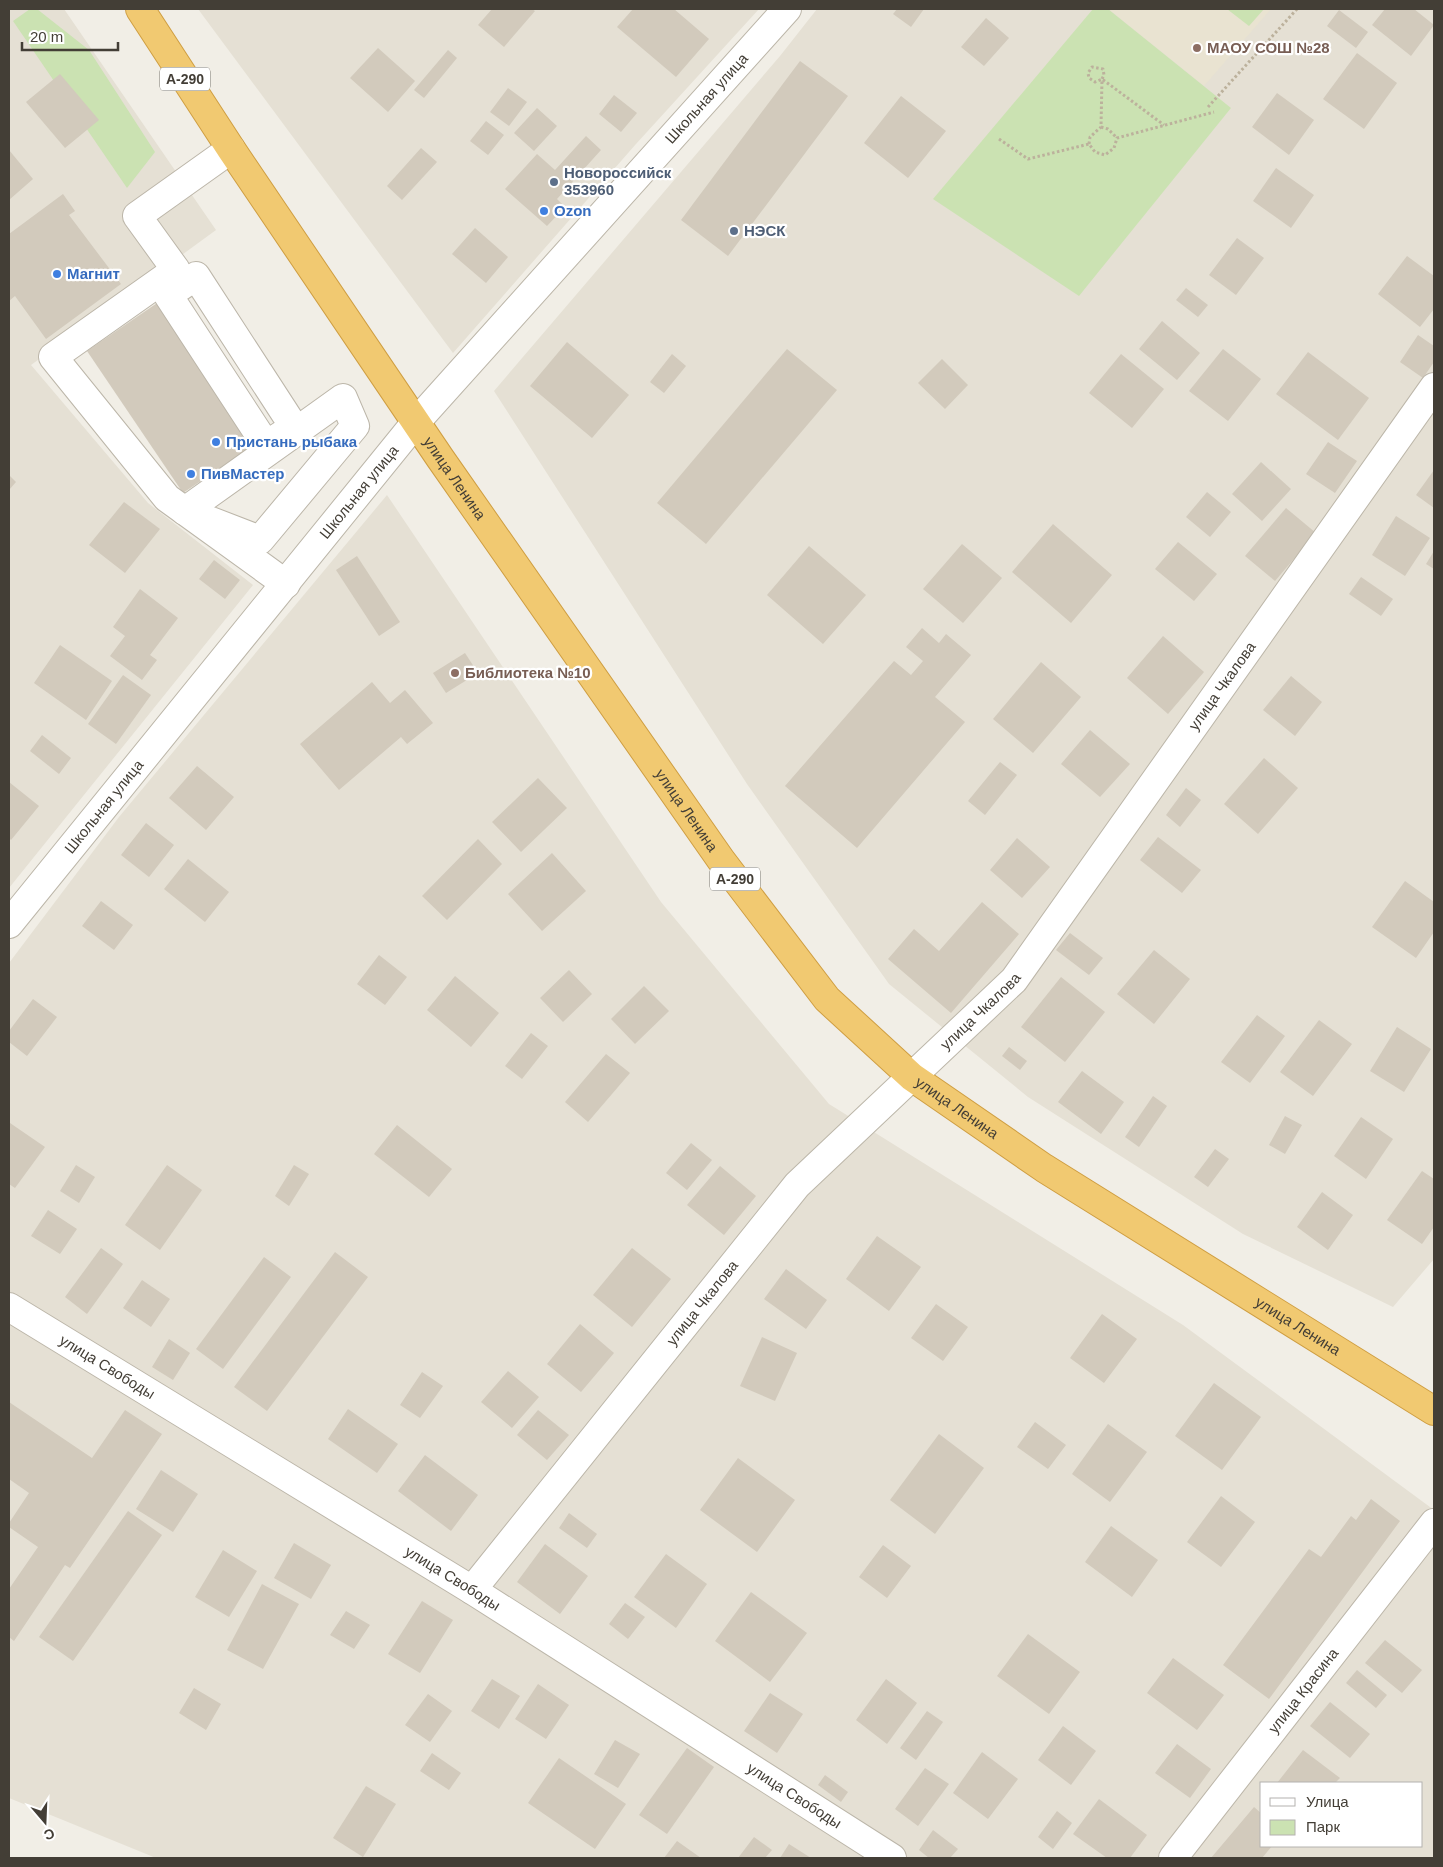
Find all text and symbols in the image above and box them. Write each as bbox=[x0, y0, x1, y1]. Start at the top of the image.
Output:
scale bar bbox=[22, 20, 119, 52]
text: 20 m bbox=[30, 28, 63, 45]
place label: МАОУ СОШ №28 bbox=[1207, 39, 1330, 56]
marker: МАОУ СОШ №28 bbox=[1191, 42, 1203, 54]
street label: Школьная улица bbox=[661, 49, 751, 147]
road number: А-290 bbox=[160, 68, 210, 90]
place label: Новороссийск 353960 bbox=[564, 164, 672, 198]
marker: Новороссийск 353960 bbox=[548, 176, 560, 188]
place label: Ozon bbox=[554, 202, 592, 219]
marker: Ozon bbox=[538, 205, 550, 217]
place label: НЭСК bbox=[744, 222, 786, 239]
marker: НЭСК bbox=[728, 225, 740, 237]
place label: Магнит bbox=[67, 265, 120, 282]
marker: Магнит bbox=[51, 268, 63, 280]
place label: Пристань рыбака bbox=[226, 433, 358, 450]
street label: улица Ленина bbox=[420, 433, 490, 523]
marker: Пристань рыбака bbox=[210, 436, 222, 448]
street label: Школьная улица bbox=[316, 441, 402, 542]
place label: ПивМастер bbox=[201, 465, 284, 482]
marker: ПивМастер bbox=[185, 468, 197, 480]
street label: улица Чкалова bbox=[1185, 638, 1259, 733]
place label: Библиотека №10 bbox=[465, 664, 591, 681]
marker: Библиотека №10 bbox=[449, 667, 461, 679]
street label: Школьная улица bbox=[61, 756, 147, 857]
street label: улица Ленина bbox=[652, 766, 722, 855]
road number: А-290 bbox=[710, 868, 760, 891]
street label: улица Чкалова bbox=[937, 969, 1025, 1053]
street label: улица Ленина bbox=[912, 1073, 1002, 1142]
street label: улица Чкалова bbox=[663, 1256, 742, 1349]
street label: улица Ленина bbox=[1252, 1293, 1344, 1359]
street label: улица Свободы bbox=[57, 1331, 158, 1402]
street label: улица Свободы bbox=[402, 1542, 504, 1614]
street label: улица Красина bbox=[1264, 1644, 1342, 1736]
street label: улица Свободы bbox=[744, 1759, 845, 1832]
legend bbox=[1260, 1782, 1423, 1847]
text: Улица bbox=[1306, 1793, 1349, 1810]
north arrow bbox=[20, 1797, 70, 1847]
text: Парк bbox=[1306, 1818, 1340, 1835]
text: С bbox=[42, 1825, 57, 1844]

